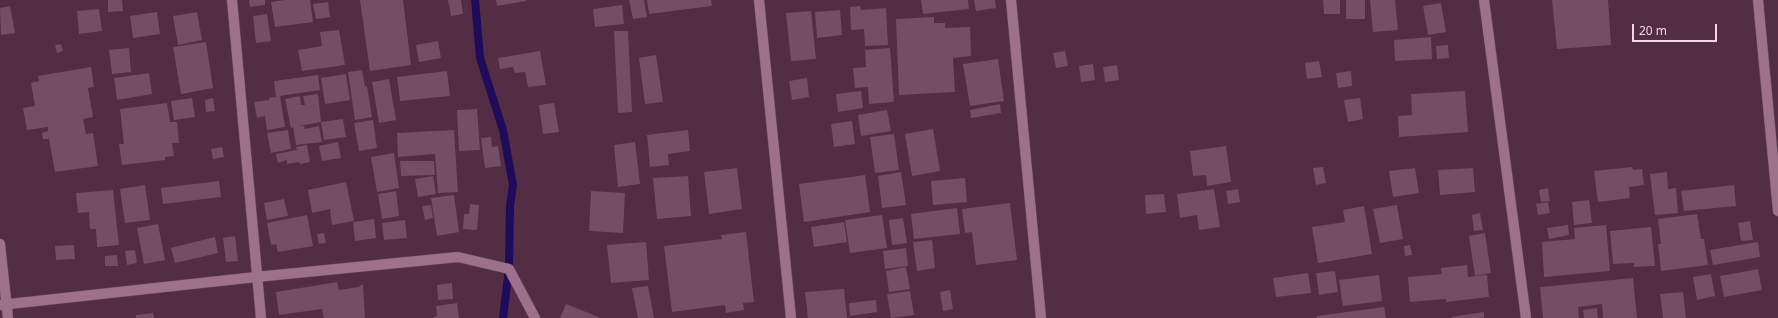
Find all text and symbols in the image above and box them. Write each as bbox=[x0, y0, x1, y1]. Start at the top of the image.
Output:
scale bar bbox=[1634, 16, 1719, 42]
text: 20 m bbox=[1639, 22, 1667, 39]

